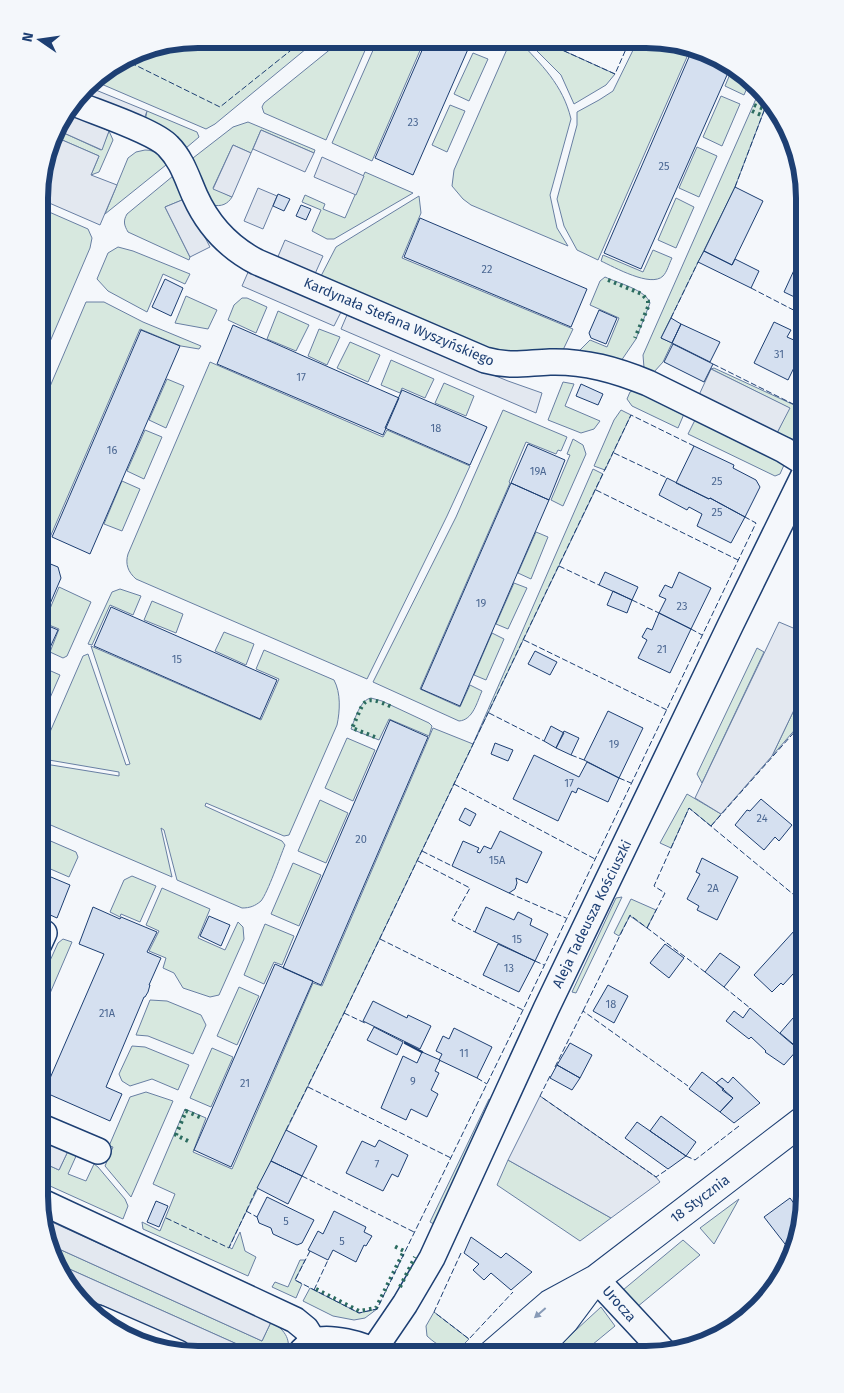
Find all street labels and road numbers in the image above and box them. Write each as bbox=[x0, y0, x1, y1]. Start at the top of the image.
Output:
street label: Kardynała Stefana Wyszyńskiego bbox=[301, 274, 497, 370]
street label: Aleja Tadeusza Kościuszki bbox=[549, 837, 635, 991]
street label: 18 Stycznia bbox=[667, 1171, 733, 1227]
street label: Urocza bbox=[598, 1282, 640, 1326]

